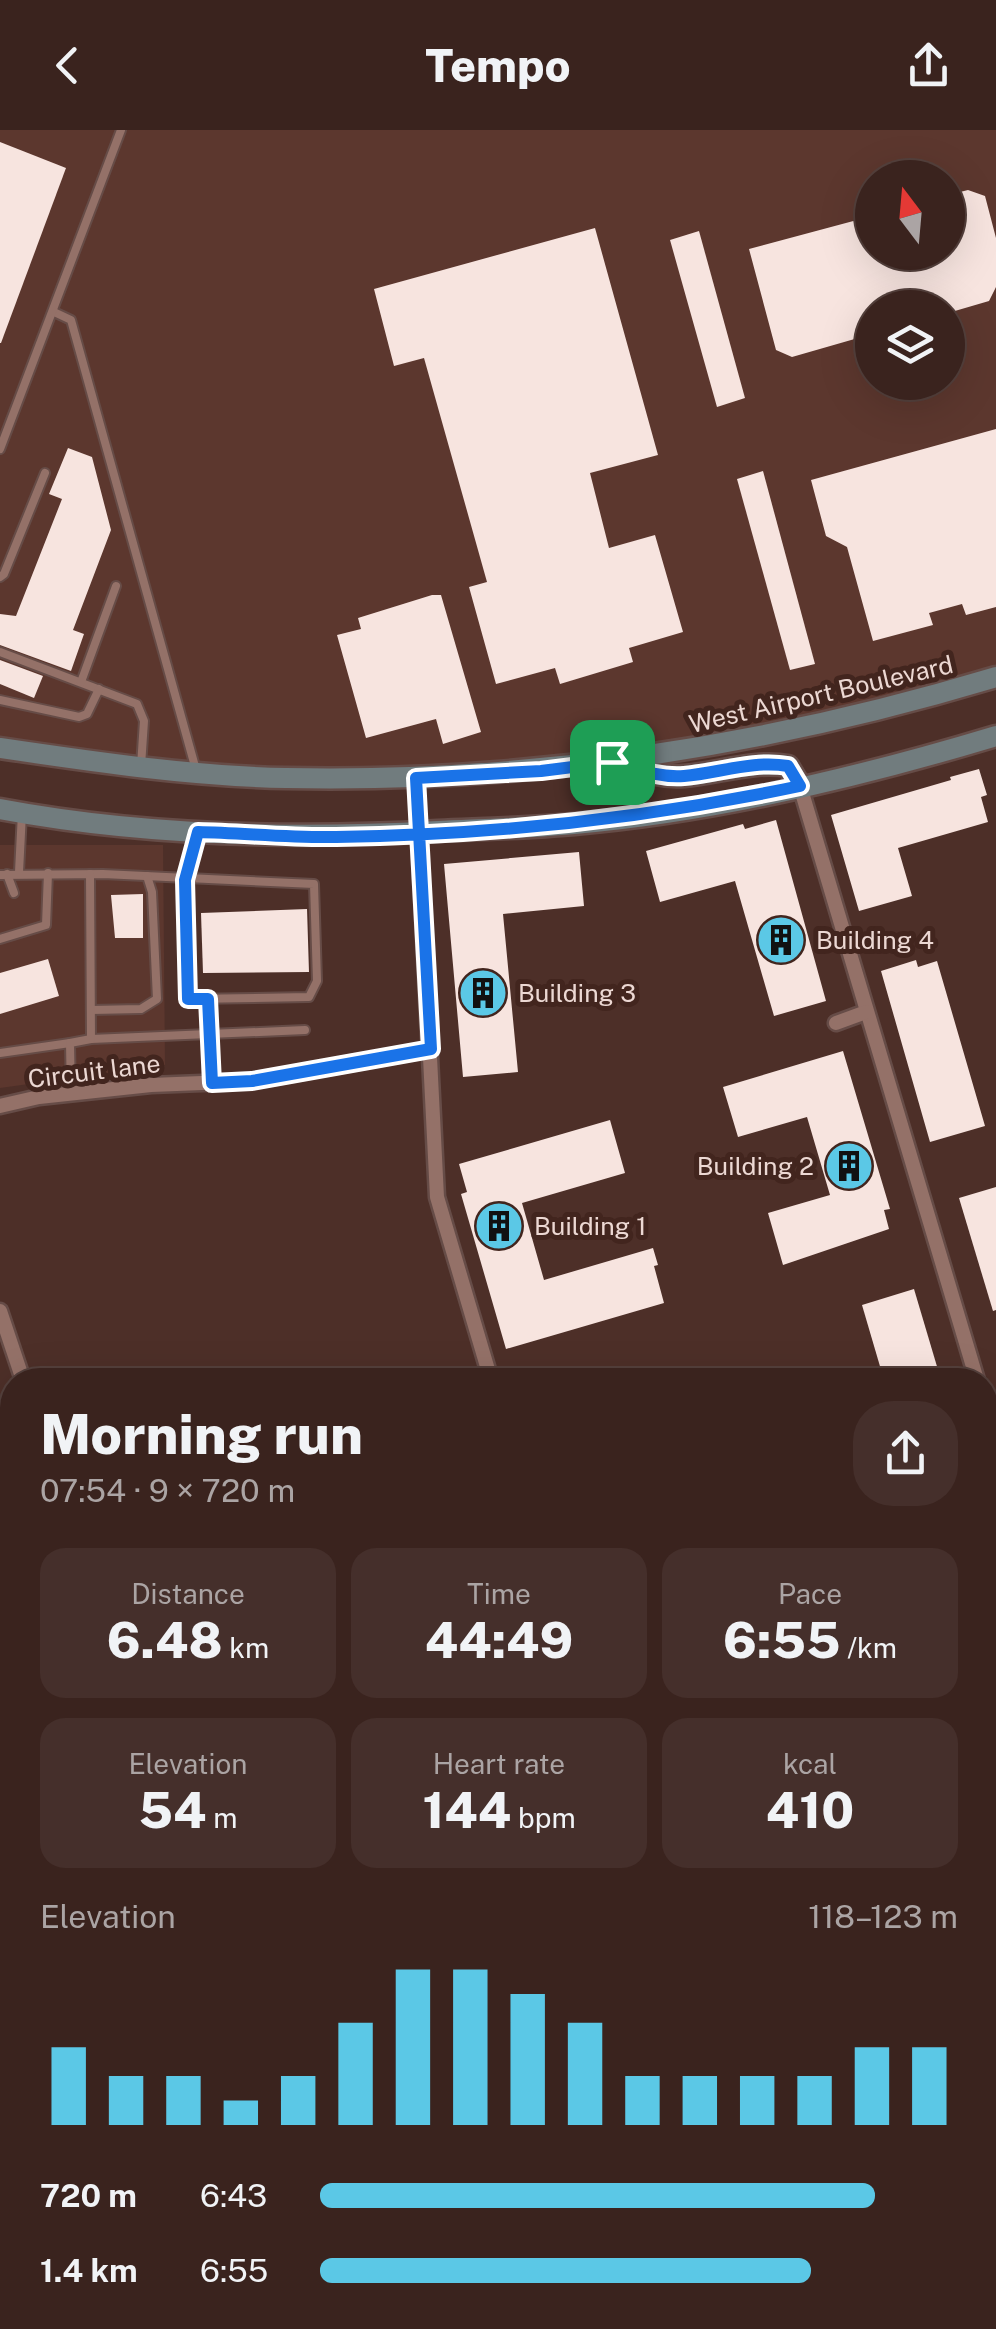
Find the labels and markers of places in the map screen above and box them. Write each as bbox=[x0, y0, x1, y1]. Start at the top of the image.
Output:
pin bbox=[570, 720, 655, 805]
building icon: Building 4 bbox=[755, 914, 807, 966]
place label: Building 4 bbox=[816, 925, 934, 955]
building icon: Building 3 bbox=[457, 967, 509, 1019]
place label: Building 3 bbox=[518, 978, 636, 1008]
building icon: Building 2 bbox=[823, 1140, 875, 1192]
place label: Building 2 bbox=[697, 1151, 814, 1181]
building icon: Building 1 bbox=[473, 1200, 525, 1252]
place label: Building 1 bbox=[534, 1211, 646, 1241]

